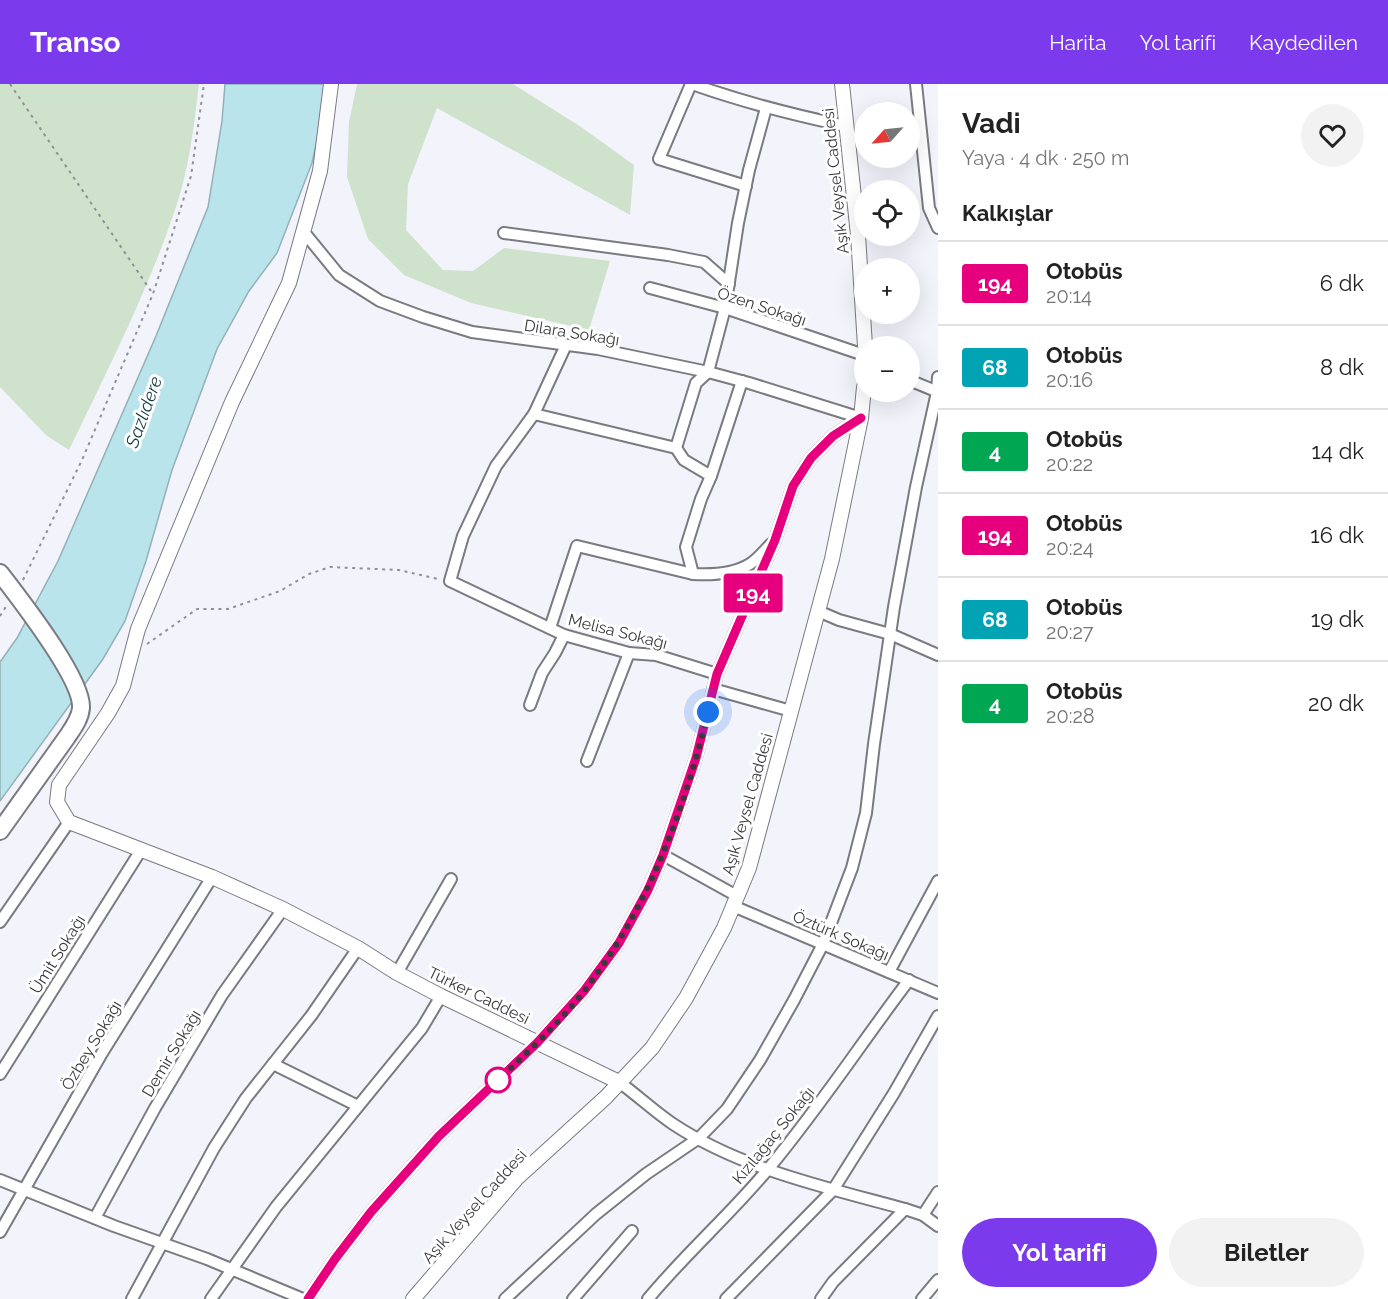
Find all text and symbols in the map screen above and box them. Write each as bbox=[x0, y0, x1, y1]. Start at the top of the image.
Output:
text: Transo bbox=[30, 26, 120, 59]
text: Harita bbox=[1049, 30, 1106, 55]
text: Yol tarifi bbox=[1139, 30, 1216, 55]
text: Kaydedilen bbox=[1249, 30, 1358, 55]
north arrow bbox=[854, 102, 920, 168]
map controls bbox=[854, 102, 920, 402]
button: heart bbox=[1301, 104, 1364, 167]
street label: Aşık Veysel Caddesi bbox=[818, 107, 853, 255]
text: Vadi bbox=[962, 107, 1021, 140]
text: Yaya · 4 dk · 250 m bbox=[962, 146, 1129, 170]
button: locate bbox=[854, 180, 920, 246]
text: Kalkışlar bbox=[962, 200, 1053, 226]
button: + bbox=[854, 258, 920, 324]
text: Otobüs bbox=[1046, 258, 1123, 284]
text: 6 dk bbox=[1320, 270, 1364, 296]
text: 194 bbox=[978, 271, 1012, 296]
street label: Özen Sokağı bbox=[715, 282, 809, 330]
text: 20:14 bbox=[1046, 284, 1092, 308]
street label: Dilara Sokağı bbox=[523, 316, 621, 349]
button: − bbox=[854, 336, 920, 402]
text: Otobüs bbox=[1046, 342, 1123, 368]
text: 8 dk bbox=[1320, 354, 1364, 380]
text: 68 bbox=[982, 355, 1008, 380]
text: 20:16 bbox=[1046, 368, 1093, 392]
water label: Sazlıdere bbox=[121, 373, 166, 451]
text: Otobüs bbox=[1046, 426, 1123, 452]
text: 14 dk bbox=[1312, 438, 1364, 464]
text: 4 bbox=[989, 439, 1001, 464]
text: 20:22 bbox=[1046, 452, 1093, 476]
text: Otobüs bbox=[1046, 510, 1123, 536]
text: 16 dk bbox=[1310, 522, 1364, 548]
text: 194 bbox=[978, 523, 1012, 548]
text: 20:24 bbox=[1046, 536, 1094, 560]
line badge: 194 bbox=[718, 574, 788, 612]
text: 194 bbox=[736, 581, 770, 606]
text: Otobüs bbox=[1046, 594, 1123, 620]
text: 19 dk bbox=[1311, 606, 1364, 632]
text: 68 bbox=[982, 607, 1008, 632]
street label: Melisa Sokağı bbox=[566, 610, 669, 653]
text: 20:27 bbox=[1046, 620, 1094, 644]
text: Otobüs bbox=[1046, 678, 1123, 704]
text: 20 dk bbox=[1308, 690, 1364, 716]
text: 4 bbox=[989, 691, 1001, 716]
your location bbox=[693, 697, 723, 727]
text: 20:28 bbox=[1046, 704, 1095, 728]
street label: Aşık Veysel Caddesi bbox=[718, 731, 777, 877]
street label: Öztürk Sokağı bbox=[790, 906, 892, 964]
street label: Ümit Sokağı bbox=[25, 911, 89, 997]
street label: Türker Caddesi bbox=[425, 963, 533, 1028]
street label: Özbey Sokağı bbox=[56, 997, 126, 1093]
street label: Demir Sokağı bbox=[138, 1006, 205, 1100]
unlabelled marker bbox=[485, 1067, 511, 1093]
street label: Kızılağaç Sokağı bbox=[728, 1083, 818, 1188]
street label: Aşık Veysel Caddesi bbox=[418, 1145, 530, 1267]
button: Yol tarifi bbox=[962, 1218, 1157, 1287]
button: Biletler bbox=[1169, 1218, 1364, 1287]

